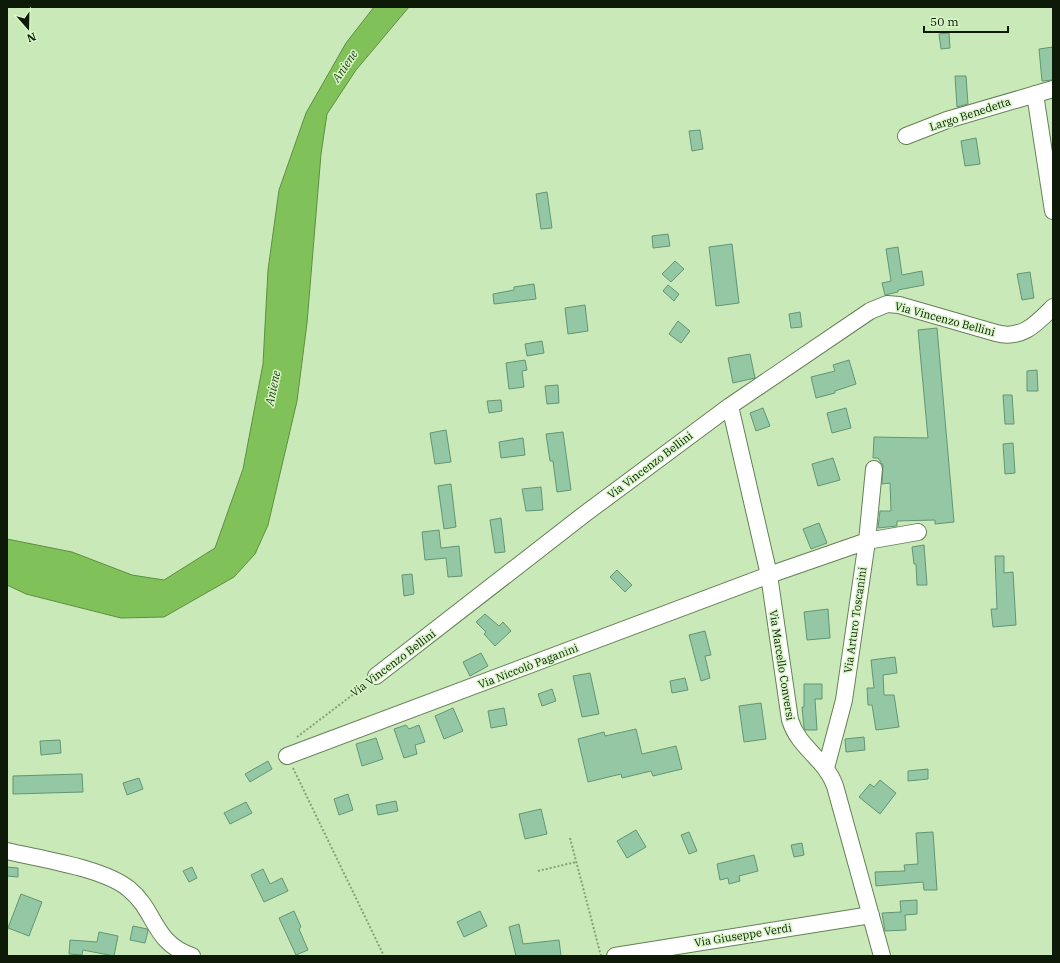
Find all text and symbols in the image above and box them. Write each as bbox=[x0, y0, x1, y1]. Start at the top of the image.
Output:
north arrow bbox=[8, 8, 48, 48]
scale bar bbox=[924, 8, 1008, 34]
text: 50 m bbox=[930, 14, 959, 29]
text: N bbox=[25, 29, 38, 46]
water label: Aniene bbox=[328, 46, 361, 85]
street label: Largo Benedetta bbox=[928, 94, 1012, 134]
street label: Via Vincenzo Bellini bbox=[893, 299, 997, 339]
water label: Aniene bbox=[261, 368, 284, 408]
street label: Via Vincenzo Bellini bbox=[605, 428, 696, 502]
street label: Via Arturo Toscanini bbox=[841, 566, 869, 674]
street label: Via Marcello Conversi bbox=[766, 609, 798, 722]
street label: Via Vincenzo Bellini bbox=[348, 626, 439, 700]
street label: Via Niccolò Paganini bbox=[476, 640, 581, 692]
street label: Via Giuseppe Verdi bbox=[693, 920, 793, 950]

